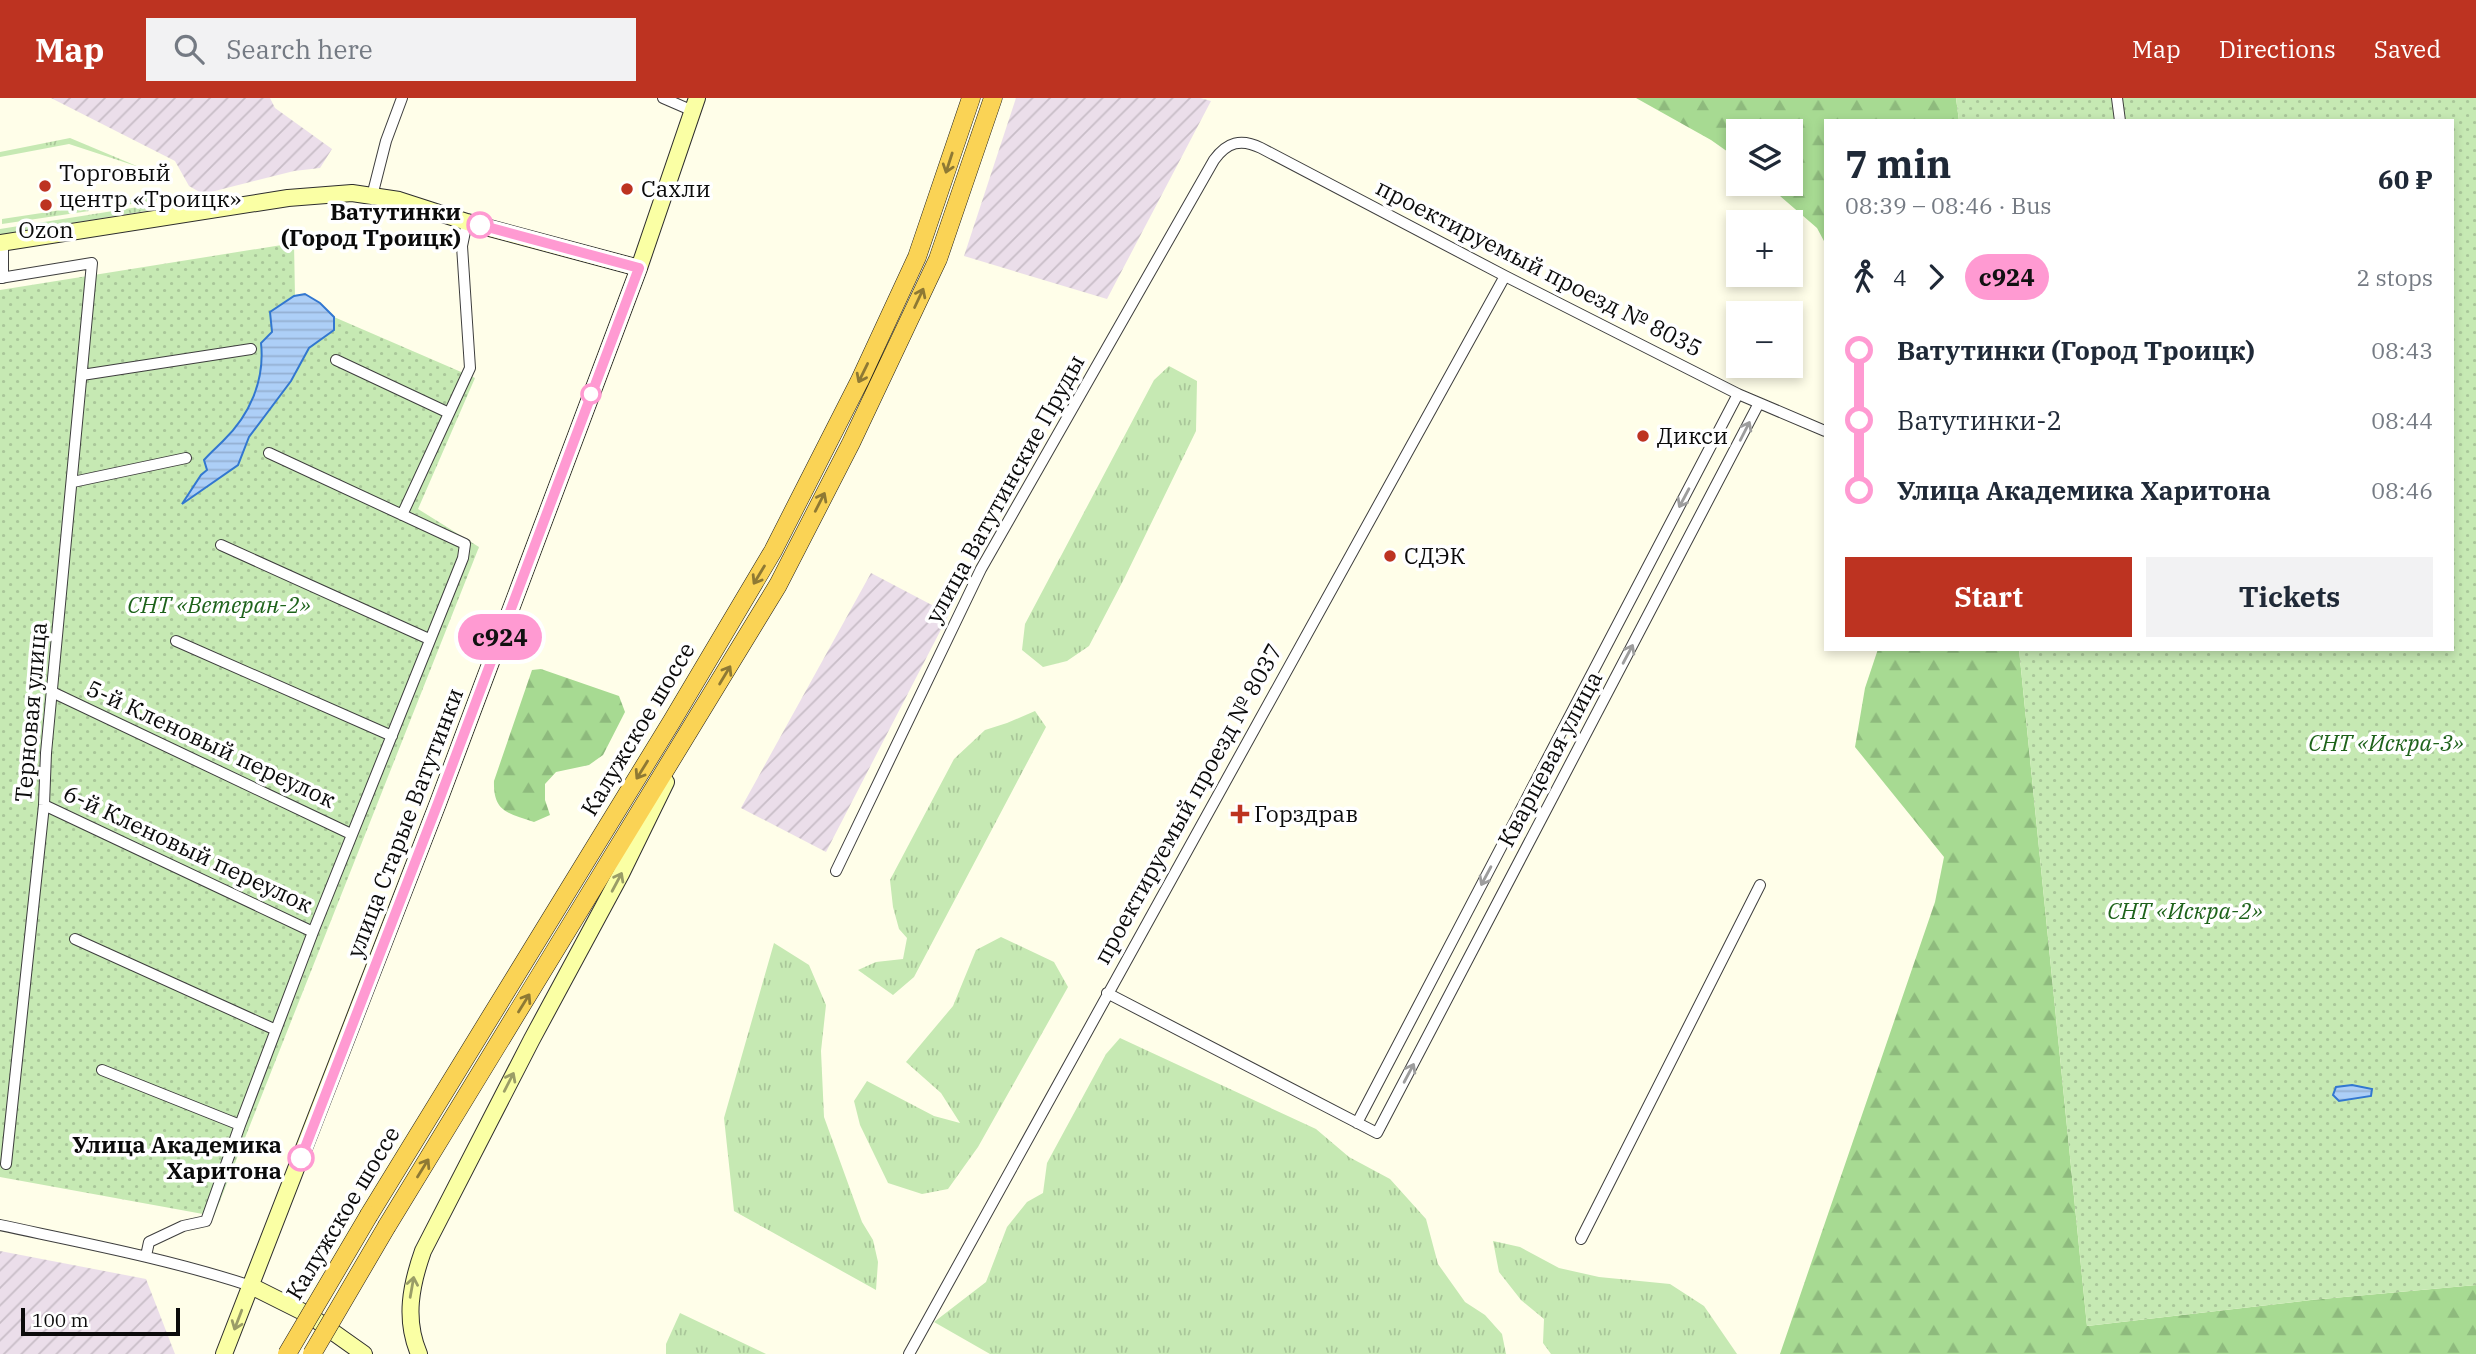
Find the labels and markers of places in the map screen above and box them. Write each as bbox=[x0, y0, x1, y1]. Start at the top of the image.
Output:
place label: Торговый центр «Троицк» bbox=[59, 157, 241, 213]
place label: Сахли bbox=[641, 173, 711, 203]
marker: Торговый центр «Троицк» bbox=[37, 178, 53, 194]
marker: Сахли bbox=[619, 181, 635, 197]
place label: Ватутинки (Город Троицк) bbox=[281, 196, 461, 252]
marker: Ozon bbox=[38, 197, 54, 213]
marker: Ватутинки (Город Троицк) bbox=[467, 212, 493, 238]
place label: Ozon bbox=[18, 214, 74, 244]
unlabelled marker bbox=[581, 384, 601, 404]
place label: Дикси bbox=[1657, 420, 1728, 450]
marker: Дикси bbox=[1635, 428, 1651, 444]
place label: СДЭК bbox=[1404, 540, 1466, 570]
marker: СДЭК bbox=[1382, 548, 1398, 564]
place label: Горздрав bbox=[1254, 798, 1358, 828]
marker: Горздрав bbox=[1232, 806, 1248, 822]
place label: Улица Академика Харитона bbox=[72, 1129, 282, 1185]
marker: Улица Академика Харитона bbox=[288, 1145, 314, 1171]

